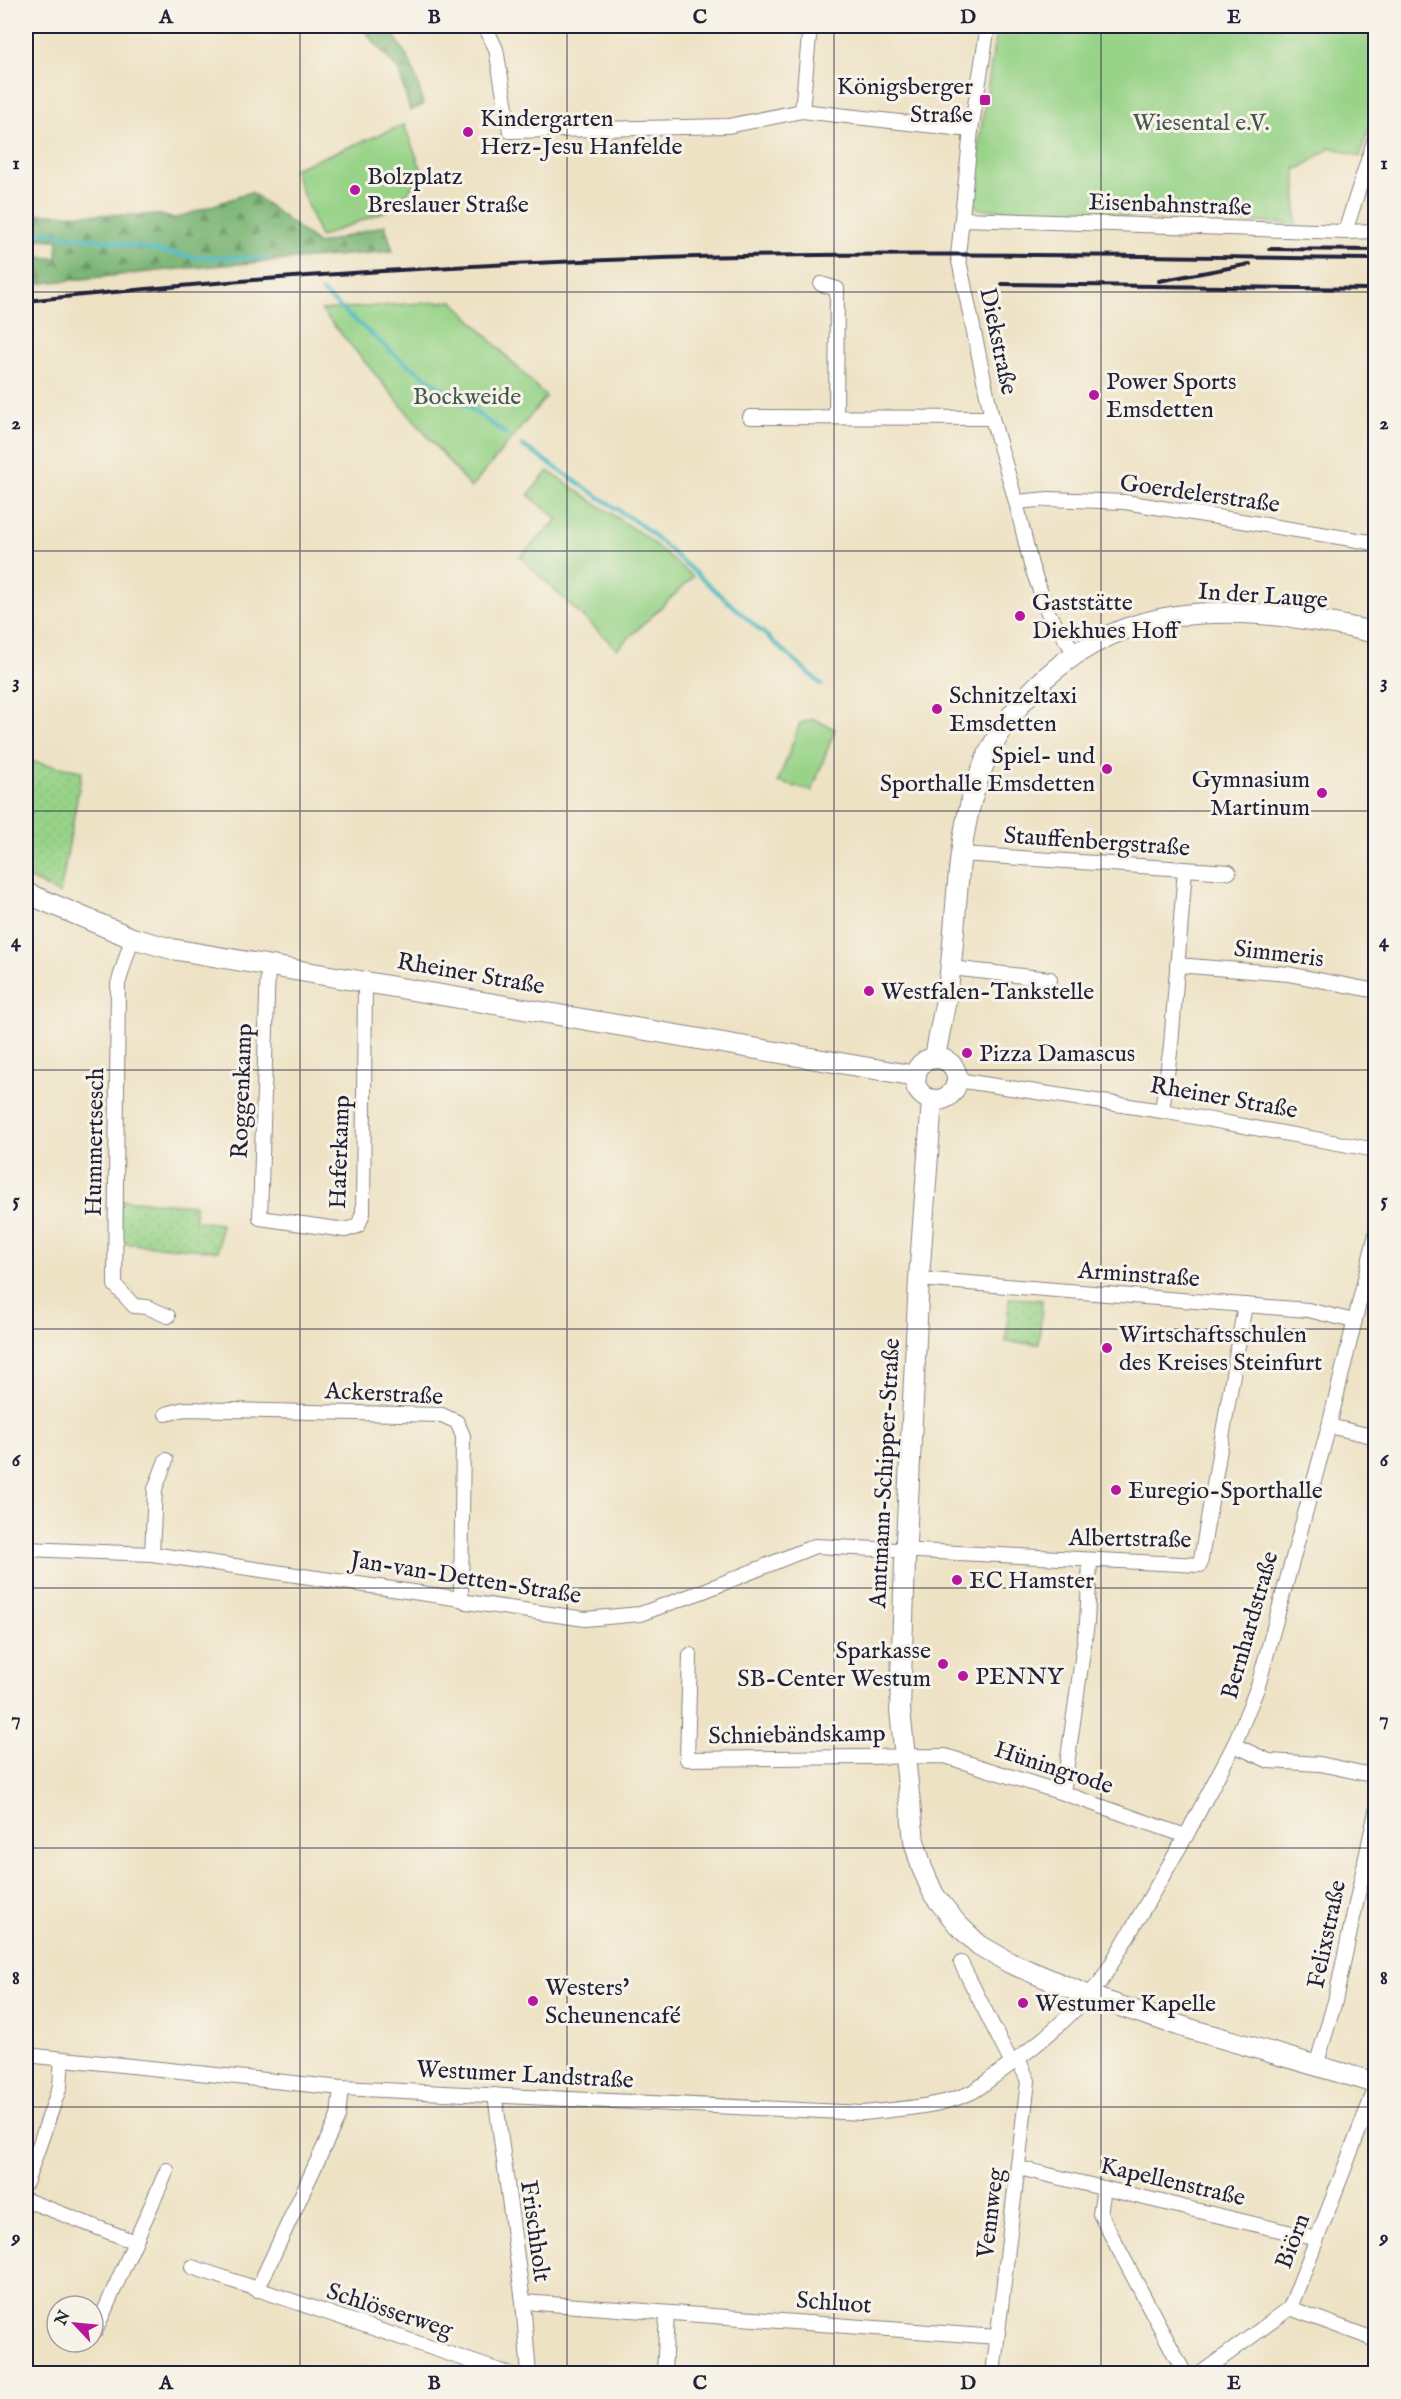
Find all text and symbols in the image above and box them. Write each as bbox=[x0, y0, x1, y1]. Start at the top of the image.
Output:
text: A bbox=[158, 5, 174, 30]
text: B bbox=[427, 5, 441, 30]
text: C bbox=[693, 5, 707, 30]
text: D bbox=[960, 5, 976, 30]
text: E bbox=[1227, 5, 1241, 30]
place label: Königsberger Straße bbox=[837, 72, 973, 131]
marker: Königsberger Straße bbox=[978, 93, 992, 107]
place label: Kindergarten Herz-Jesu Hanfelde bbox=[480, 104, 682, 163]
park label: Wiesental e.V. bbox=[1132, 108, 1270, 139]
marker: Kindergarten Herz-Jesu Hanfelde bbox=[461, 125, 475, 139]
text: 1 bbox=[12, 151, 20, 176]
text: 1 bbox=[1380, 151, 1388, 176]
place label: Bolzplatz Breslauer Straße bbox=[367, 162, 529, 221]
marker: Bolzplatz Breslauer Straße bbox=[348, 183, 362, 197]
street label: Eisenbahnstraße bbox=[1088, 187, 1252, 224]
street label: Diekstraße bbox=[971, 285, 1024, 398]
place label: Power Sports Emsdetten bbox=[1106, 367, 1237, 426]
park label: Bockweide bbox=[413, 382, 521, 413]
marker: Power Sports Emsdetten bbox=[1087, 388, 1101, 402]
text: 2 bbox=[11, 411, 21, 436]
text: 2 bbox=[1379, 411, 1389, 436]
street label: Goerdelerstraße bbox=[1118, 468, 1282, 521]
street label: In der Lauge bbox=[1197, 576, 1329, 616]
place label: Gaststätte Diekhues Hoff bbox=[1032, 588, 1181, 647]
marker: Gaststätte Diekhues Hoff bbox=[1013, 609, 1027, 623]
text: 3 bbox=[12, 670, 20, 695]
text: 3 bbox=[1380, 670, 1388, 695]
place label: Schnitzeltaxi Emsdetten bbox=[949, 681, 1077, 740]
marker: Schnitzeltaxi Emsdetten bbox=[930, 702, 944, 716]
place label: Spiel- und Sporthalle Emsdetten bbox=[880, 741, 1095, 800]
marker: Spiel- und Sporthalle Emsdetten bbox=[1100, 762, 1114, 776]
place label: Gymnasium Martinum bbox=[1192, 765, 1310, 824]
marker: Gymnasium Martinum bbox=[1315, 786, 1329, 800]
street label: Stauffenbergstraße bbox=[1003, 821, 1191, 864]
text: 4 bbox=[11, 929, 22, 954]
text: 4 bbox=[1379, 929, 1390, 954]
street label: Simmeris bbox=[1232, 934, 1326, 975]
street label: Rheiner Straße bbox=[395, 946, 547, 1003]
place label: Westfalen-Tankstelle bbox=[881, 977, 1094, 1008]
marker: Westfalen-Tankstelle bbox=[862, 984, 876, 998]
street label: Roggenkamp bbox=[225, 1023, 260, 1159]
place label: Pizza Damascus bbox=[979, 1039, 1135, 1070]
marker: Pizza Damascus bbox=[960, 1046, 974, 1060]
street label: Hummertsesch bbox=[79, 1067, 112, 1217]
street label: Rheiner Straße bbox=[1148, 1070, 1300, 1127]
street label: Haferkamp bbox=[323, 1094, 358, 1210]
text: 5 bbox=[12, 1188, 20, 1213]
text: 5 bbox=[1380, 1188, 1388, 1213]
street label: Arminstraße bbox=[1076, 1256, 1201, 1295]
place label: Wirtschaftsschulen des Kreises Steinfurt bbox=[1119, 1320, 1322, 1379]
street label: Amtmann-Schipper-Straße bbox=[863, 1337, 908, 1610]
marker: Wirtschaftsschulen des Kreises Steinfurt bbox=[1100, 1341, 1114, 1355]
street label: Ackerstraße bbox=[323, 1376, 444, 1413]
text: 6 bbox=[12, 1448, 22, 1473]
text: 6 bbox=[1380, 1448, 1390, 1473]
place label: Euregio-Sporthalle bbox=[1128, 1476, 1323, 1507]
marker: Euregio-Sporthalle bbox=[1109, 1483, 1123, 1497]
street label: Albertstraße bbox=[1067, 1523, 1192, 1556]
street label: Jan-van-Detten-Straße bbox=[345, 1544, 583, 1612]
street label: Bernhardstraße bbox=[1215, 1548, 1286, 1703]
place label: EC Hamster bbox=[969, 1566, 1094, 1597]
marker: EC Hamster bbox=[950, 1573, 964, 1587]
place label: Sparkasse SB-Center Westum bbox=[737, 1636, 931, 1695]
marker: Sparkasse SB-Center Westum bbox=[936, 1657, 950, 1671]
place label: PENNY bbox=[975, 1662, 1065, 1693]
marker: PENNY bbox=[956, 1669, 970, 1683]
text: 7 bbox=[11, 1707, 21, 1732]
text: 7 bbox=[1379, 1707, 1389, 1732]
street label: Schniebändskamp bbox=[708, 1718, 886, 1753]
street label: Hüningrode bbox=[990, 1735, 1117, 1802]
street label: Felixstraße bbox=[1301, 1877, 1354, 1991]
text: 8 bbox=[12, 1966, 20, 1991]
text: 8 bbox=[1380, 1966, 1388, 1991]
place label: Westers' Scheunencafé bbox=[545, 1973, 681, 2032]
place label: Westumer Kapelle bbox=[1035, 1989, 1216, 2020]
marker: Westers' Scheunencafé bbox=[526, 1994, 540, 2008]
marker: Westumer Kapelle bbox=[1016, 1996, 1030, 2010]
street label: Westumer Landstraße bbox=[415, 2054, 634, 2097]
street label: Kapellenstraße bbox=[1097, 2151, 1248, 2214]
street label: Vennweg bbox=[970, 2165, 1013, 2261]
street label: Frischholt bbox=[512, 2179, 557, 2284]
street label: Biörn bbox=[1269, 2209, 1318, 2274]
text: 9 bbox=[11, 2225, 21, 2250]
text: 9 bbox=[1379, 2225, 1389, 2250]
street label: Schlösserweg bbox=[322, 2276, 458, 2347]
street label: Schluot bbox=[795, 2285, 873, 2322]
north arrow bbox=[45, 2294, 105, 2354]
text: N bbox=[51, 2308, 75, 2330]
text: A bbox=[158, 2371, 174, 2396]
text: B bbox=[427, 2371, 441, 2396]
text: C bbox=[693, 2371, 707, 2396]
text: D bbox=[960, 2371, 976, 2396]
text: E bbox=[1227, 2371, 1241, 2396]

